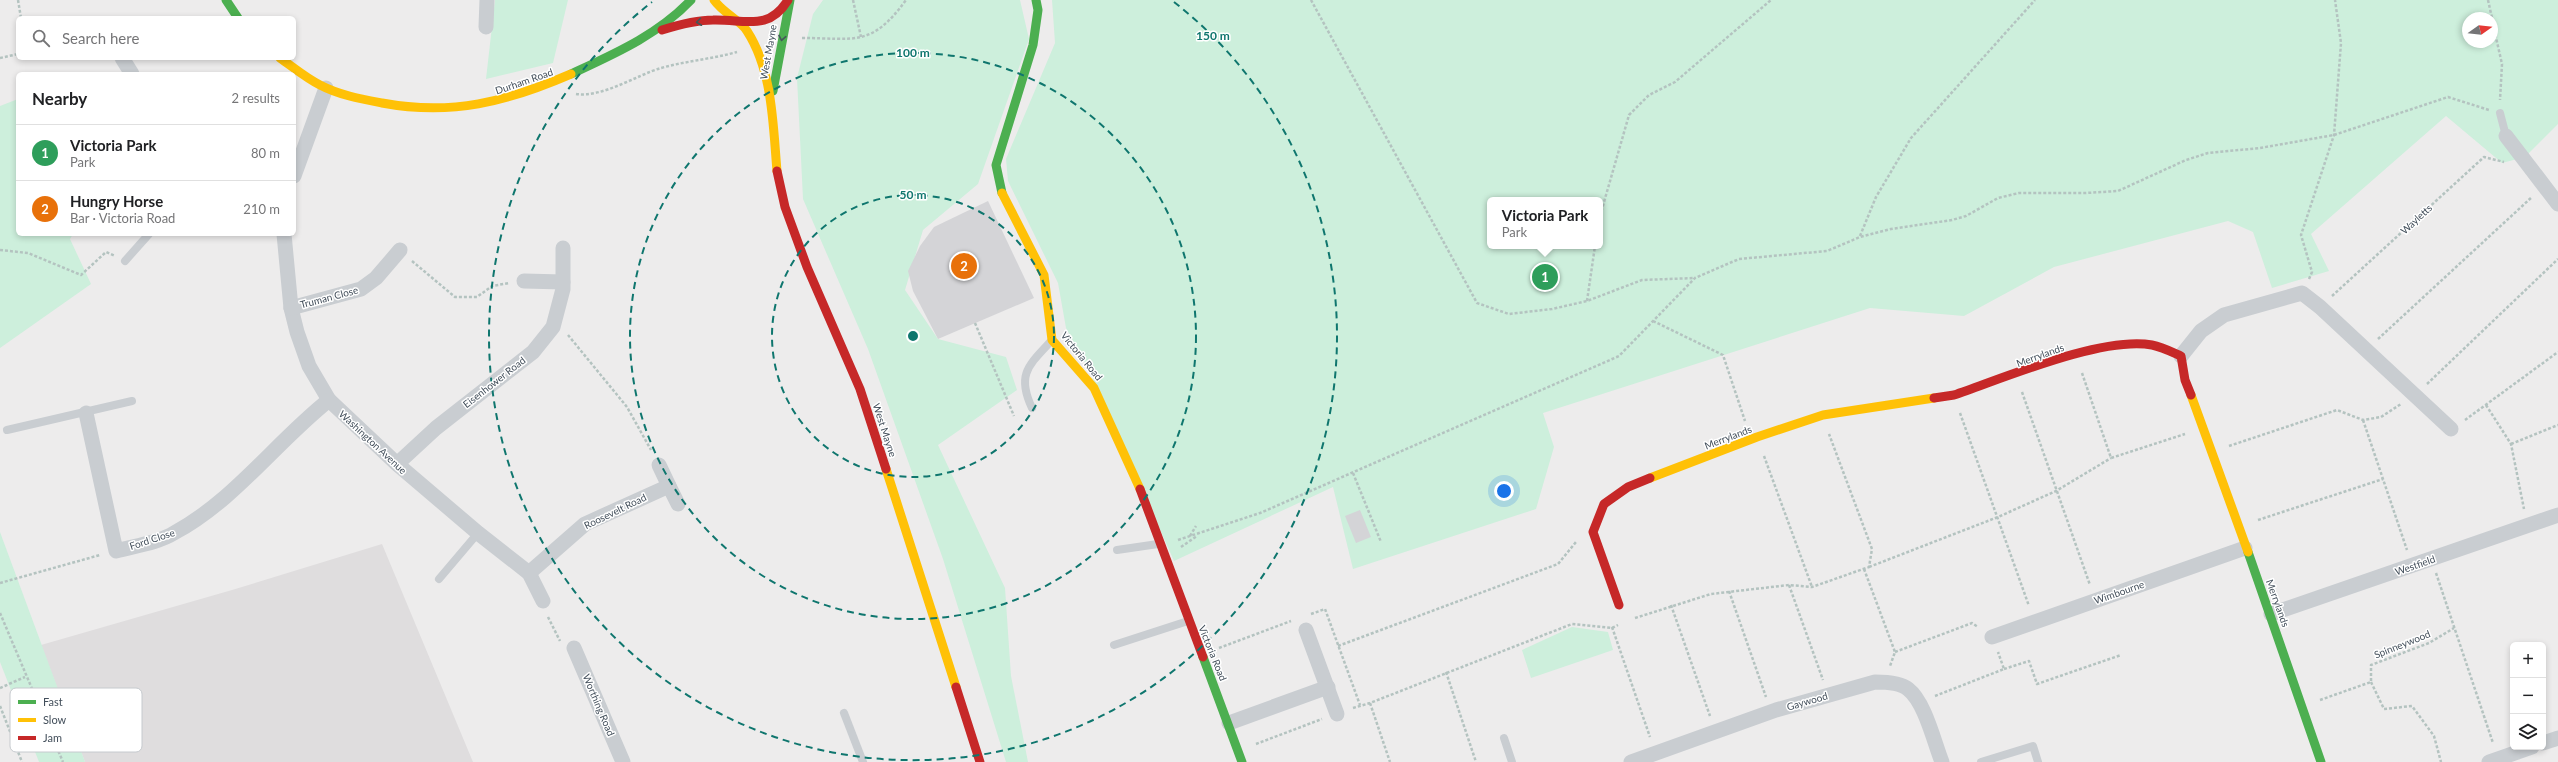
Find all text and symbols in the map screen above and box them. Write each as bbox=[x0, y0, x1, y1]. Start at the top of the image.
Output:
north arrow bbox=[2462, 12, 2498, 48]
search box bbox=[16, 16, 296, 60]
one-way arrow bbox=[696, 17, 702, 26]
street label: West Mayne bbox=[757, 24, 779, 80]
icon: search bbox=[30, 27, 52, 49]
text: 150 m bbox=[1196, 28, 1230, 43]
text: Search here bbox=[62, 29, 139, 47]
one-way arrow bbox=[778, 35, 786, 41]
text: 100 m bbox=[896, 45, 930, 60]
street label: Durham Road bbox=[494, 66, 554, 96]
text: Nearby bbox=[32, 88, 87, 109]
text: 2 results bbox=[232, 90, 280, 106]
text: Victoria Park bbox=[70, 136, 157, 154]
text: 1 bbox=[41, 145, 49, 161]
text: 80 m bbox=[251, 145, 280, 161]
text: Park bbox=[70, 154, 95, 170]
text: 50 m bbox=[900, 187, 926, 202]
text: Hungry Horse bbox=[70, 192, 163, 210]
popup bbox=[1487, 197, 1603, 249]
text: 2 bbox=[41, 201, 49, 217]
text: 210 m bbox=[243, 201, 280, 217]
street label: Wayletts bbox=[2398, 201, 2434, 237]
text: Victoria Park bbox=[1502, 206, 1588, 224]
text: Bar · Victoria Road bbox=[70, 210, 175, 226]
text: Park bbox=[1502, 224, 1527, 240]
pin: 2 bbox=[951, 251, 977, 281]
pin: 1 bbox=[1532, 262, 1558, 292]
street label: Truman Close bbox=[299, 283, 359, 311]
centre of rings bbox=[906, 329, 920, 343]
street label: Victoria Road bbox=[1059, 329, 1105, 383]
street label: Merrylands bbox=[2015, 341, 2065, 369]
street label: Eisenhower Road bbox=[460, 354, 528, 410]
street label: West Mayne bbox=[871, 402, 899, 458]
street label: Washington Avenue bbox=[337, 408, 409, 476]
street label: Merrylands bbox=[1703, 422, 1753, 452]
your location bbox=[1494, 481, 1514, 501]
street label: Roosevelt Road bbox=[582, 491, 648, 531]
street label: Ford Close bbox=[128, 526, 176, 552]
street label: Westfield bbox=[2393, 552, 2437, 578]
street label: Wimbourne bbox=[2092, 578, 2146, 606]
street label: Merrylands bbox=[2264, 578, 2292, 628]
street label: Victoria Road bbox=[1196, 623, 1230, 683]
street label: Spinneywood bbox=[2372, 627, 2432, 661]
map controls bbox=[2510, 642, 2546, 750]
button: + bbox=[2510, 642, 2546, 678]
street label: Worthing Road bbox=[581, 672, 617, 738]
button: − bbox=[2510, 678, 2546, 714]
legend bbox=[10, 688, 142, 752]
street label: Gaywood bbox=[1785, 689, 1829, 713]
text: Fast bbox=[43, 695, 63, 708]
text: Slow bbox=[43, 713, 67, 726]
button: layers bbox=[2510, 714, 2546, 750]
text: Jam bbox=[43, 731, 62, 744]

